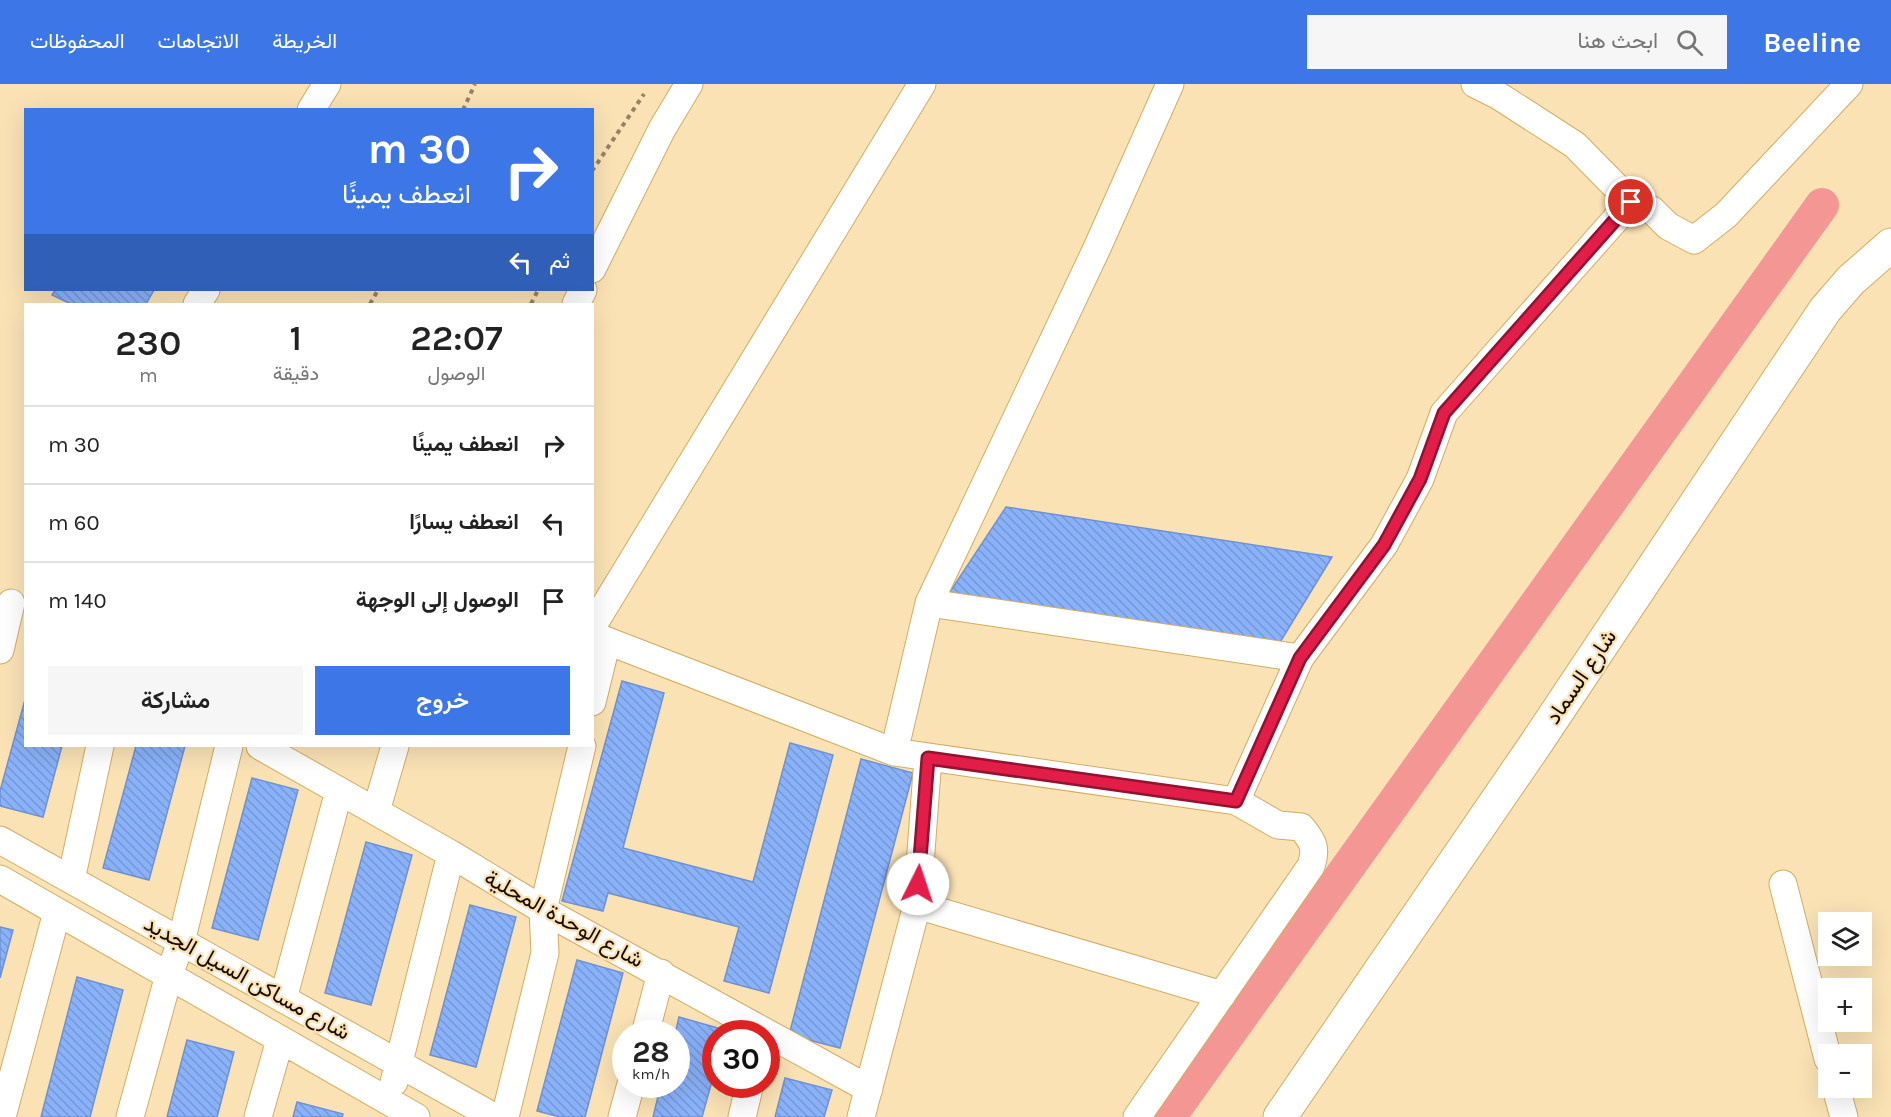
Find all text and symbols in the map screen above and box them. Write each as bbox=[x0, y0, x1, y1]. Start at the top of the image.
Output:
search box bbox=[1307, 15, 1727, 69]
icon: search bbox=[1673, 26, 1706, 59]
text: Beeline bbox=[1763, 26, 1861, 59]
text: ابحث هنا bbox=[1577, 28, 1658, 54]
text: المحفوظات bbox=[30, 29, 125, 53]
text: الاتجاهات bbox=[158, 29, 239, 53]
text: الخريطة bbox=[272, 29, 337, 53]
text: 30 m bbox=[368, 124, 471, 174]
icon: right bbox=[492, 132, 570, 210]
pin bbox=[1605, 176, 1656, 227]
text: انعطف يمينًا bbox=[342, 178, 471, 210]
icon: arrive bbox=[1614, 185, 1647, 218]
icon: left bbox=[504, 246, 537, 279]
text: ثم bbox=[549, 248, 570, 274]
text: 1 bbox=[290, 317, 302, 359]
text: 22:07 bbox=[410, 317, 503, 359]
text: 230 bbox=[115, 322, 181, 364]
text: دقيقة bbox=[273, 362, 319, 385]
text: الوصول bbox=[428, 362, 485, 385]
text: m bbox=[139, 364, 158, 387]
icon: right bbox=[537, 429, 570, 462]
text: انعطف يمينًا bbox=[412, 431, 519, 457]
text: 30 m bbox=[48, 432, 100, 458]
icon: left bbox=[537, 507, 570, 540]
text: انعطف يسارًا bbox=[409, 509, 519, 535]
text: 60 m bbox=[48, 510, 99, 536]
icon: arrive bbox=[537, 585, 570, 618]
text: الوصول إلى الوجهة bbox=[356, 587, 519, 613]
text: 140 m bbox=[48, 588, 106, 614]
street label: شارع السماد bbox=[1540, 625, 1623, 730]
button: مشاركة bbox=[48, 666, 303, 735]
button: خروج bbox=[315, 666, 570, 735]
position arrow bbox=[886, 852, 950, 916]
street label: شارع الوحدة المحلية bbox=[479, 864, 648, 974]
street label: شارع مساكن السيل الجديد bbox=[139, 910, 355, 1046]
map controls bbox=[1818, 912, 1872, 1098]
button: layers bbox=[1818, 912, 1872, 966]
button: + bbox=[1818, 978, 1872, 1032]
speed limit sign: 30 bbox=[702, 1020, 780, 1098]
text: 28 bbox=[632, 1034, 670, 1070]
button: − bbox=[1818, 1044, 1872, 1098]
text: km/h bbox=[632, 1065, 670, 1083]

